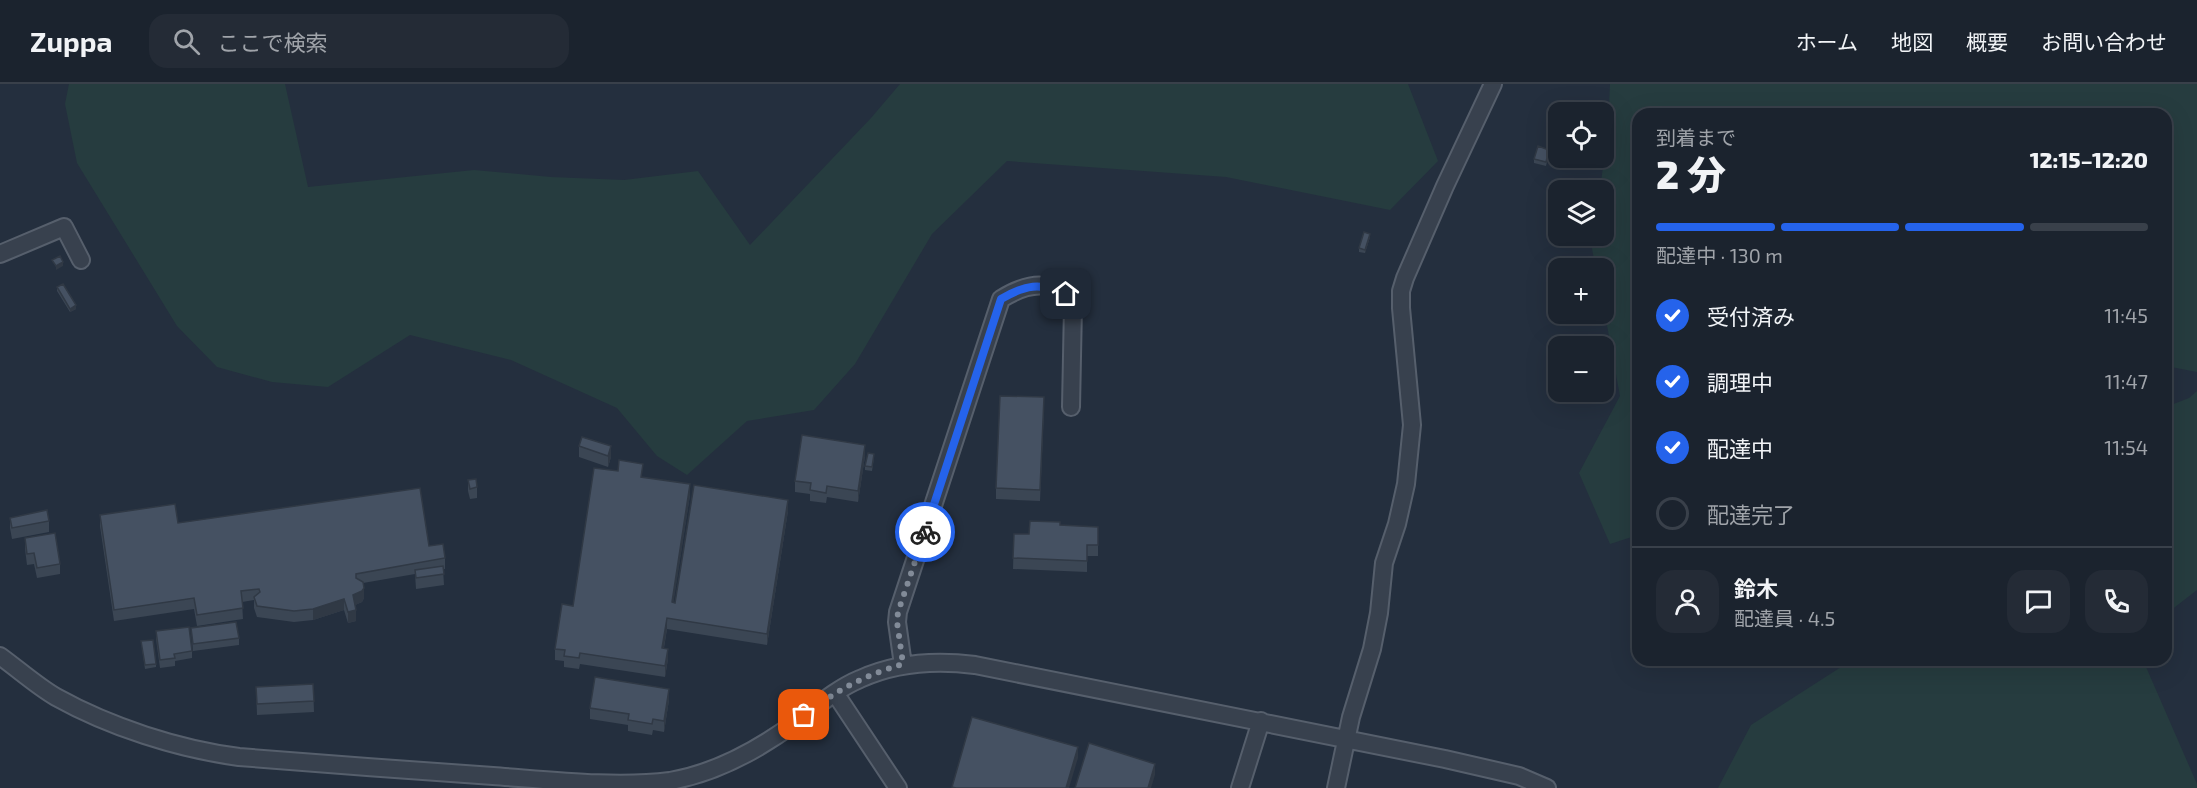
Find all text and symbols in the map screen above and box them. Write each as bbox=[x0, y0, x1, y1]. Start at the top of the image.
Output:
search box bbox=[149, 14, 569, 68]
text: Zuppa bbox=[30, 24, 113, 58]
icon: search bbox=[170, 25, 203, 58]
text: ここで検索 bbox=[218, 29, 328, 55]
text: ホーム bbox=[1796, 29, 1858, 54]
text: 地図 bbox=[1891, 29, 1933, 54]
text: 概要 bbox=[1966, 29, 2008, 54]
text: お問い合わせ bbox=[2041, 29, 2167, 54]
map controls bbox=[1548, 102, 1614, 402]
button: locate bbox=[1548, 102, 1614, 168]
text: 到着まで bbox=[1656, 125, 1736, 149]
text: 12:15–12:20 bbox=[2030, 146, 2148, 172]
text: 2 分 bbox=[1656, 150, 1726, 197]
button: layers bbox=[1548, 180, 1614, 246]
text: 配達中 · 130 m bbox=[1656, 243, 1783, 267]
button: + bbox=[1548, 258, 1614, 324]
pin bbox=[1040, 268, 1091, 319]
icon: home bbox=[1049, 277, 1082, 310]
icon: check bbox=[1656, 299, 1689, 332]
text: 受付済み bbox=[1707, 303, 1795, 329]
text: 11:45 bbox=[2104, 303, 2148, 327]
button: − bbox=[1548, 336, 1614, 402]
icon: check bbox=[1656, 365, 1689, 398]
text: 調理中 bbox=[1707, 369, 1773, 395]
text: 11:47 bbox=[2105, 369, 2148, 393]
icon: check bbox=[1656, 431, 1689, 464]
text: 配達中 bbox=[1707, 435, 1773, 461]
text: 11:54 bbox=[2104, 435, 2148, 459]
text: 配達完了 bbox=[1707, 501, 1795, 527]
courier bbox=[895, 502, 955, 562]
icon: bike bbox=[909, 516, 942, 549]
button: person bbox=[1656, 570, 1719, 633]
button: chat bbox=[2007, 570, 2070, 633]
button: phone bbox=[2085, 570, 2148, 633]
text: 鈴木 bbox=[1734, 575, 1778, 601]
text: 配達員 · 4.5 bbox=[1734, 606, 1835, 630]
pin bbox=[778, 689, 829, 740]
icon: bag bbox=[787, 698, 820, 731]

